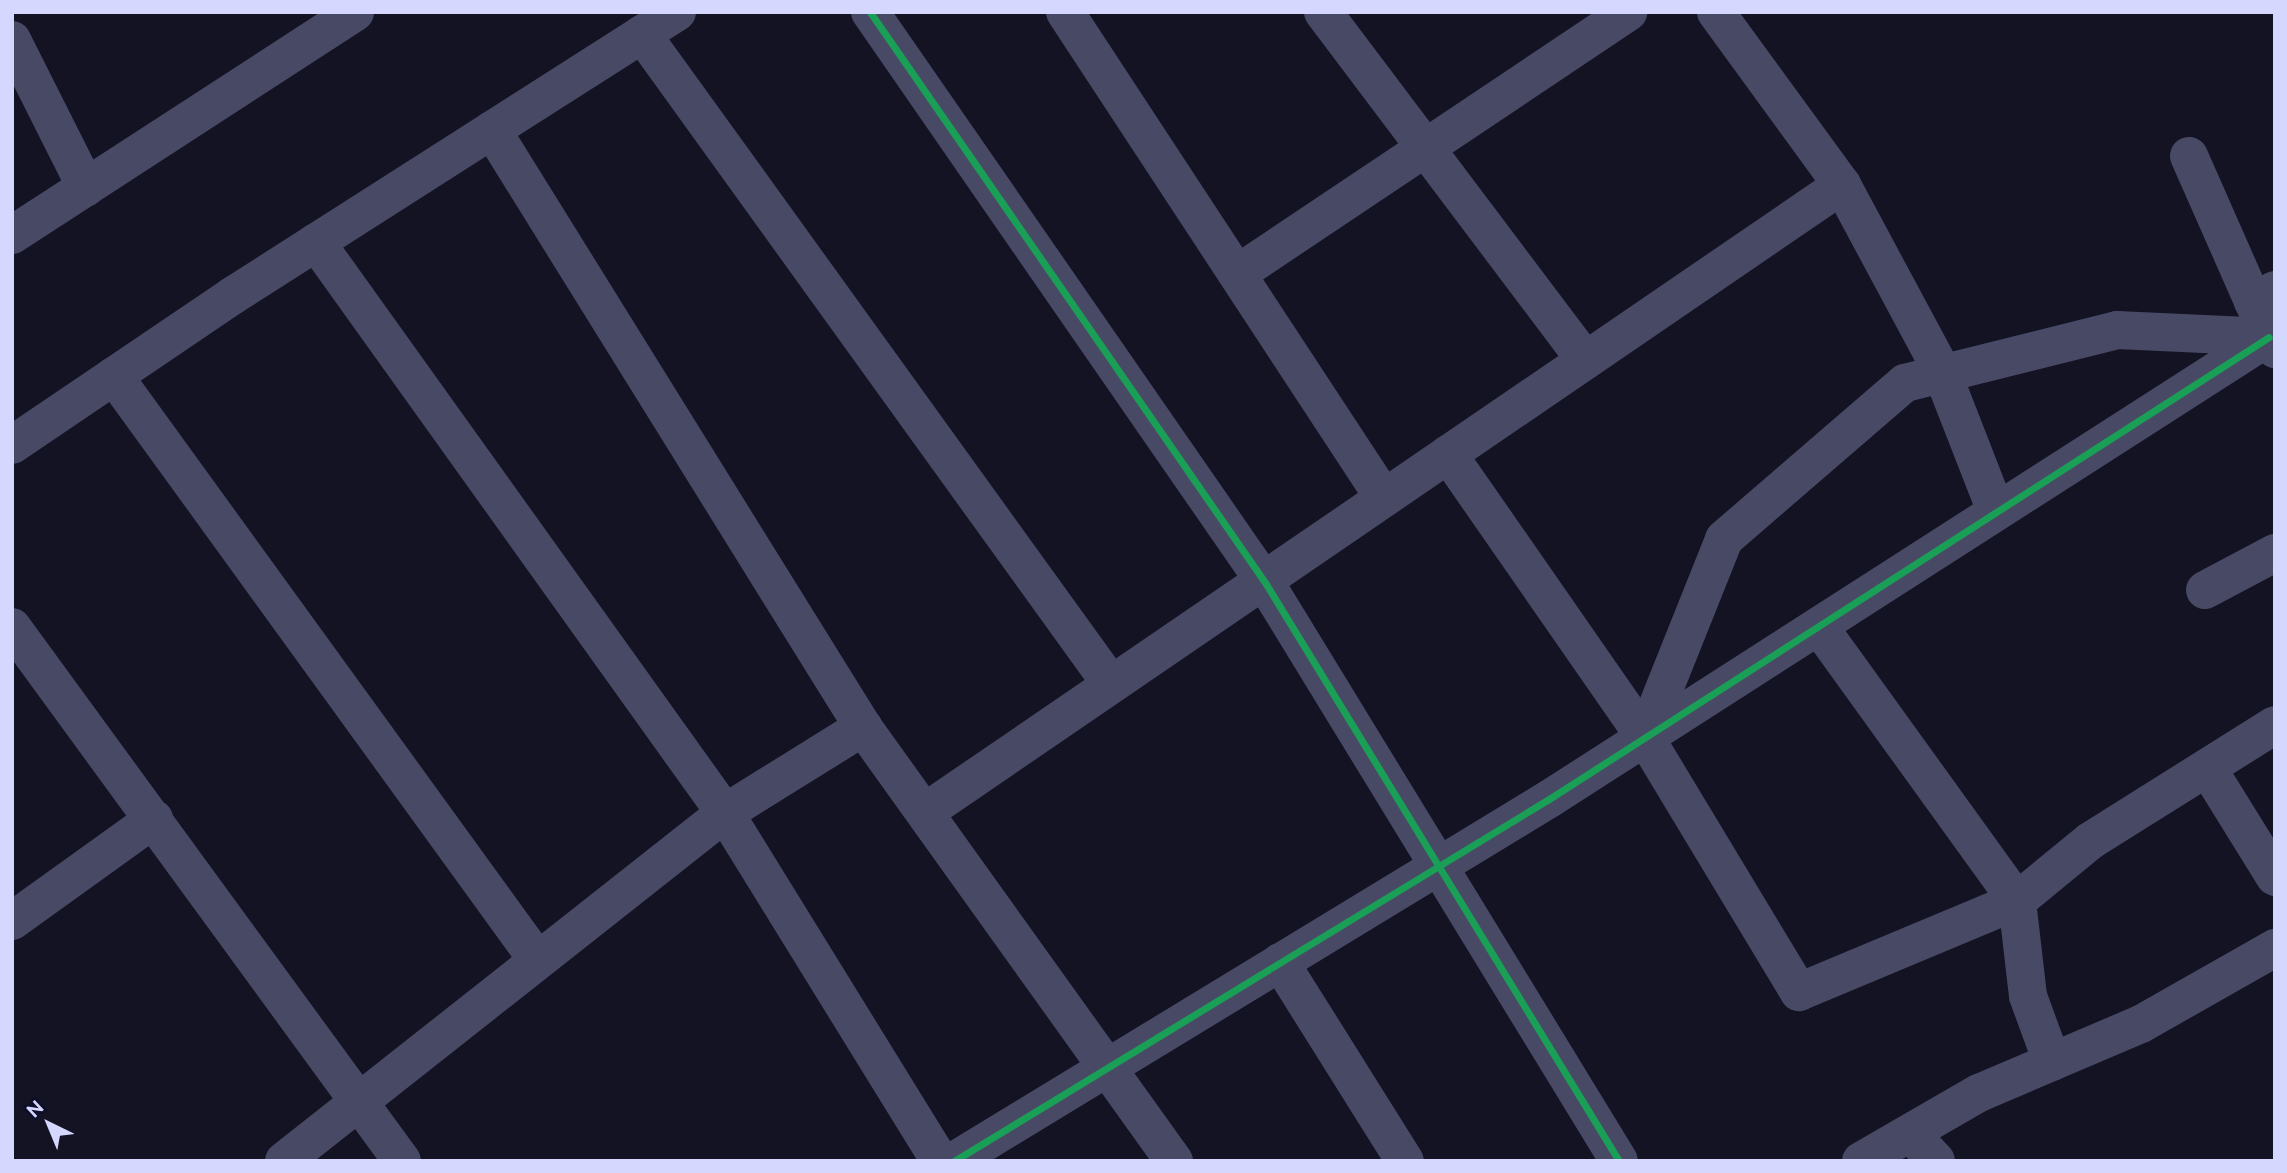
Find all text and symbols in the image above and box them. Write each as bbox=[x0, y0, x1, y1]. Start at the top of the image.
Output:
north arrow bbox=[14, 1089, 84, 1159]
text: N bbox=[22, 1096, 47, 1122]

